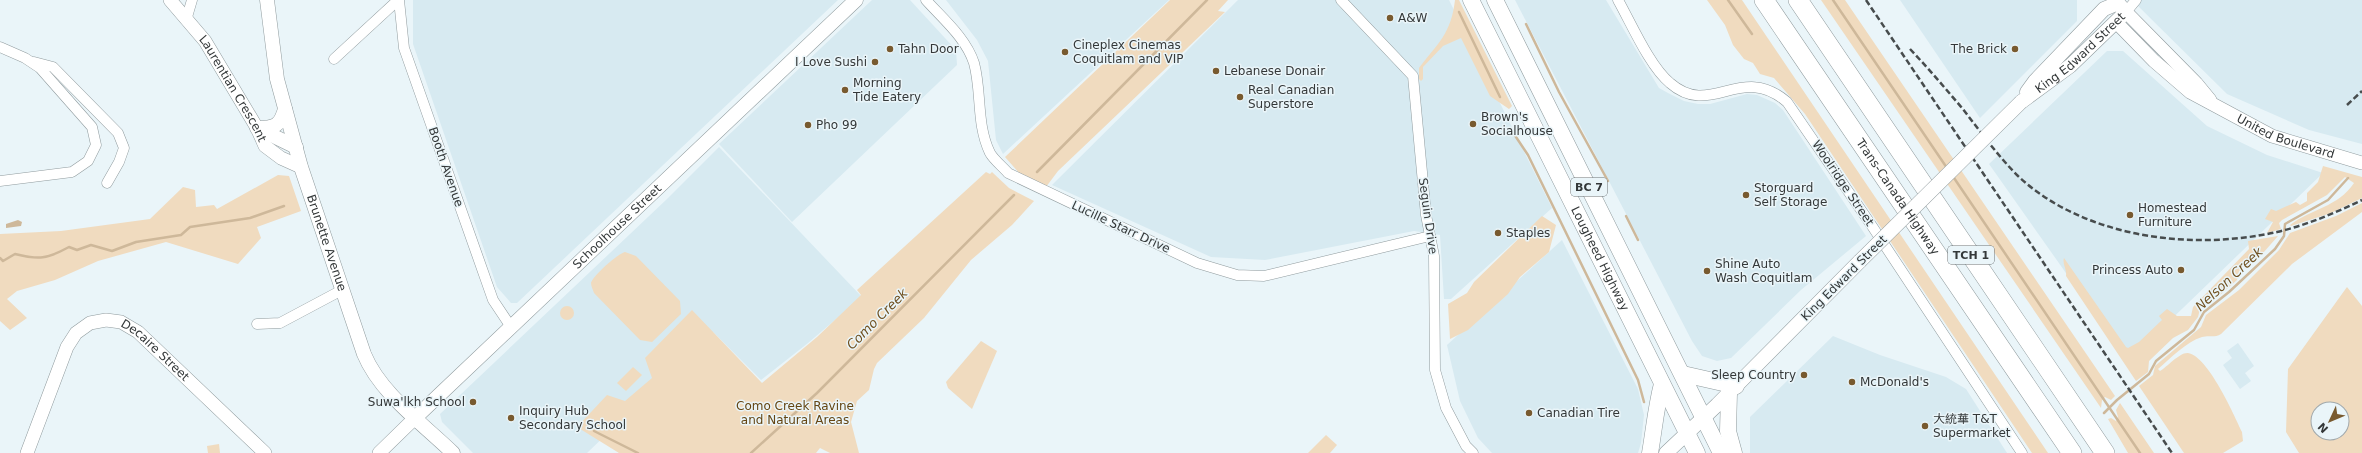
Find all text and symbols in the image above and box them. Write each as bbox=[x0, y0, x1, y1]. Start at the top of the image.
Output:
street label: King Edward Street bbox=[2032, 9, 2128, 96]
place label: A&W bbox=[1398, 11, 1428, 25]
marker: A&W bbox=[1385, 13, 1395, 23]
street label: Laurentian Crescent bbox=[196, 32, 269, 144]
place label: Cineplex Cinemas Coquitlam and VIP bbox=[1073, 38, 1184, 66]
place label: Tahn Door bbox=[897, 42, 959, 56]
place label: The Brick bbox=[1950, 42, 2007, 56]
marker: Tahn Door bbox=[885, 44, 895, 54]
marker: The Brick bbox=[2010, 44, 2020, 54]
marker: Cineplex Cinemas Coquitlam and VIP bbox=[1060, 47, 1070, 57]
place label: I Love Sushi bbox=[795, 55, 867, 69]
marker: I Love Sushi bbox=[870, 57, 880, 67]
place label: Lebanese Donair bbox=[1224, 64, 1325, 78]
marker: Lebanese Donair bbox=[1211, 66, 1221, 76]
place label: Morning Tide Eatery bbox=[852, 76, 921, 104]
place label: Real Canadian Superstore bbox=[1248, 83, 1334, 111]
marker: Morning Tide Eatery bbox=[840, 85, 850, 95]
marker: Real Canadian Superstore bbox=[1235, 92, 1245, 102]
place label: Brown's Socialhouse bbox=[1481, 110, 1553, 138]
street label: United Boulevard bbox=[2234, 111, 2336, 161]
place label: Pho 99 bbox=[816, 118, 857, 132]
marker: Brown's Socialhouse bbox=[1468, 119, 1478, 129]
marker: Pho 99 bbox=[803, 120, 813, 130]
street label: Booth Avenue bbox=[426, 125, 466, 209]
street label: Trans-Canada Highway bbox=[1853, 135, 1942, 258]
street label: Woolridge Street bbox=[1809, 137, 1877, 229]
street label: Seguin Drive bbox=[1416, 177, 1440, 255]
road number: BC 7 bbox=[1571, 178, 1607, 196]
street label: Schoolhouse Street bbox=[570, 181, 664, 272]
place label: Storguard Self Storage bbox=[1754, 181, 1827, 209]
marker: Storguard Self Storage bbox=[1741, 190, 1751, 200]
street label: Brunette Avenue bbox=[304, 193, 349, 293]
street label: Lucille Starr Drive bbox=[1070, 198, 1172, 256]
place label: Homestead Furniture bbox=[2138, 201, 2207, 229]
street label: Lougheed Highway bbox=[1568, 204, 1632, 313]
marker: Homestead Furniture bbox=[2125, 210, 2135, 220]
place label: Staples bbox=[1506, 226, 1550, 240]
marker: Staples bbox=[1493, 228, 1503, 238]
street label: King Edward Street bbox=[1798, 232, 1890, 324]
water label: Nelson Creek bbox=[2192, 244, 2266, 314]
road number: TCH 1 bbox=[1948, 246, 1994, 264]
place label: Shine Auto Wash Coquitlam bbox=[1715, 257, 1812, 285]
place label: Princess Auto bbox=[2092, 263, 2173, 277]
marker: Princess Auto bbox=[2176, 265, 2186, 275]
marker: Shine Auto Wash Coquitlam bbox=[1702, 266, 1712, 276]
water label: Como Creek bbox=[844, 285, 911, 352]
street label: Decaire Street bbox=[119, 317, 192, 384]
place label: Sleep Country bbox=[1711, 368, 1796, 382]
marker: Sleep Country bbox=[1799, 370, 1809, 380]
place label: McDonald's bbox=[1860, 375, 1929, 389]
marker: McDonald's bbox=[1847, 377, 1857, 387]
place label: Suwa'lkh School bbox=[368, 395, 465, 409]
marker: Suwa'lkh School bbox=[468, 397, 478, 407]
park label: Como Creek Ravine and Natural Areas bbox=[736, 399, 854, 427]
north arrow bbox=[2310, 401, 2350, 441]
place label: Inquiry Hub Secondary School bbox=[519, 404, 626, 432]
place label: Canadian Tire bbox=[1537, 406, 1620, 420]
marker: Canadian Tire bbox=[1524, 408, 1534, 418]
place label: 大統華 T&T Supermarket bbox=[1933, 412, 2011, 440]
marker: Inquiry Hub Secondary School bbox=[506, 413, 516, 423]
text: N bbox=[2315, 420, 2331, 435]
marker: 大統華 T&T Supermarket bbox=[1920, 421, 1930, 431]

